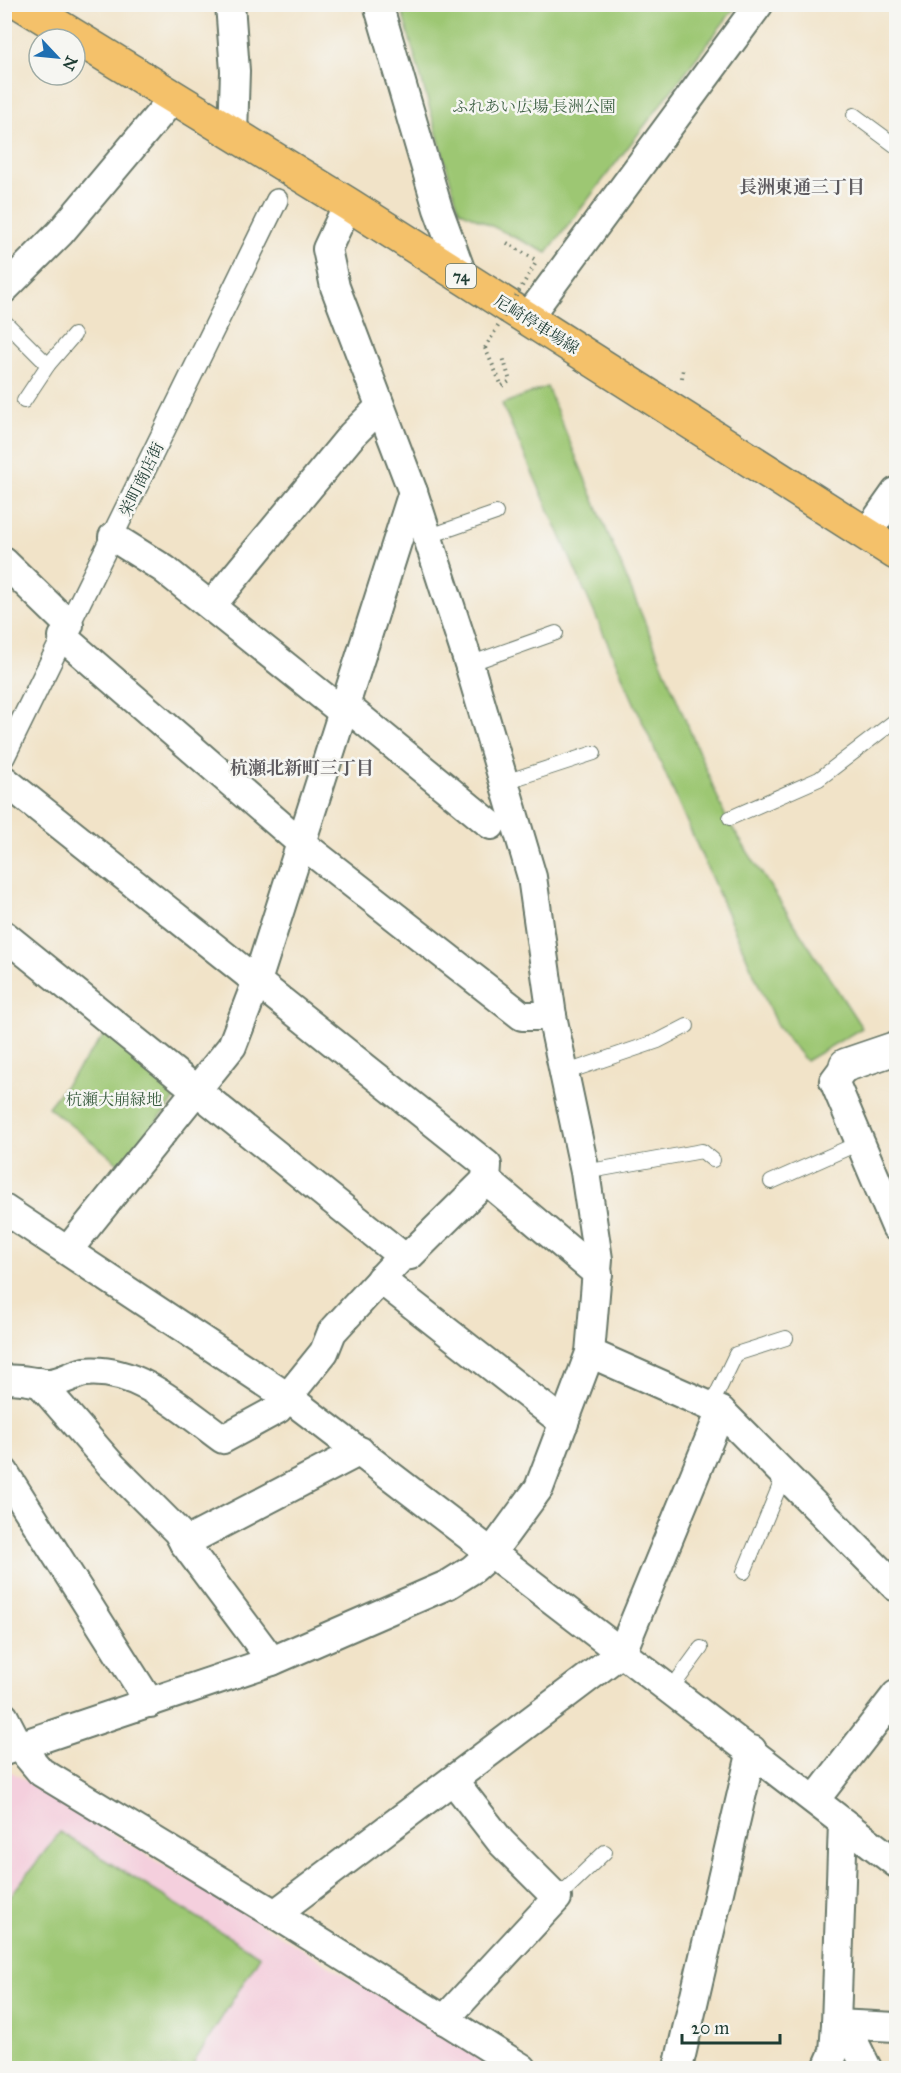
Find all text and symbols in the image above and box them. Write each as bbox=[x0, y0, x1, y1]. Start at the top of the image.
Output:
north arrow bbox=[27, 27, 87, 87]
text: N bbox=[58, 53, 82, 74]
park label: ふれあい広場 長洲公園 bbox=[452, 97, 616, 116]
district label: 長洲東通三丁目 bbox=[739, 176, 865, 198]
road number: 74 bbox=[446, 264, 476, 288]
street label: 尼崎停車場線 bbox=[491, 291, 582, 358]
street label: 栄町商店街 bbox=[115, 439, 168, 519]
district label: 杭瀬北新町三丁目 bbox=[230, 757, 374, 779]
park label: 杭瀬大崩緑地 bbox=[66, 1090, 162, 1109]
scale bar bbox=[682, 2007, 780, 2045]
text: 20 m bbox=[691, 2017, 729, 2039]

